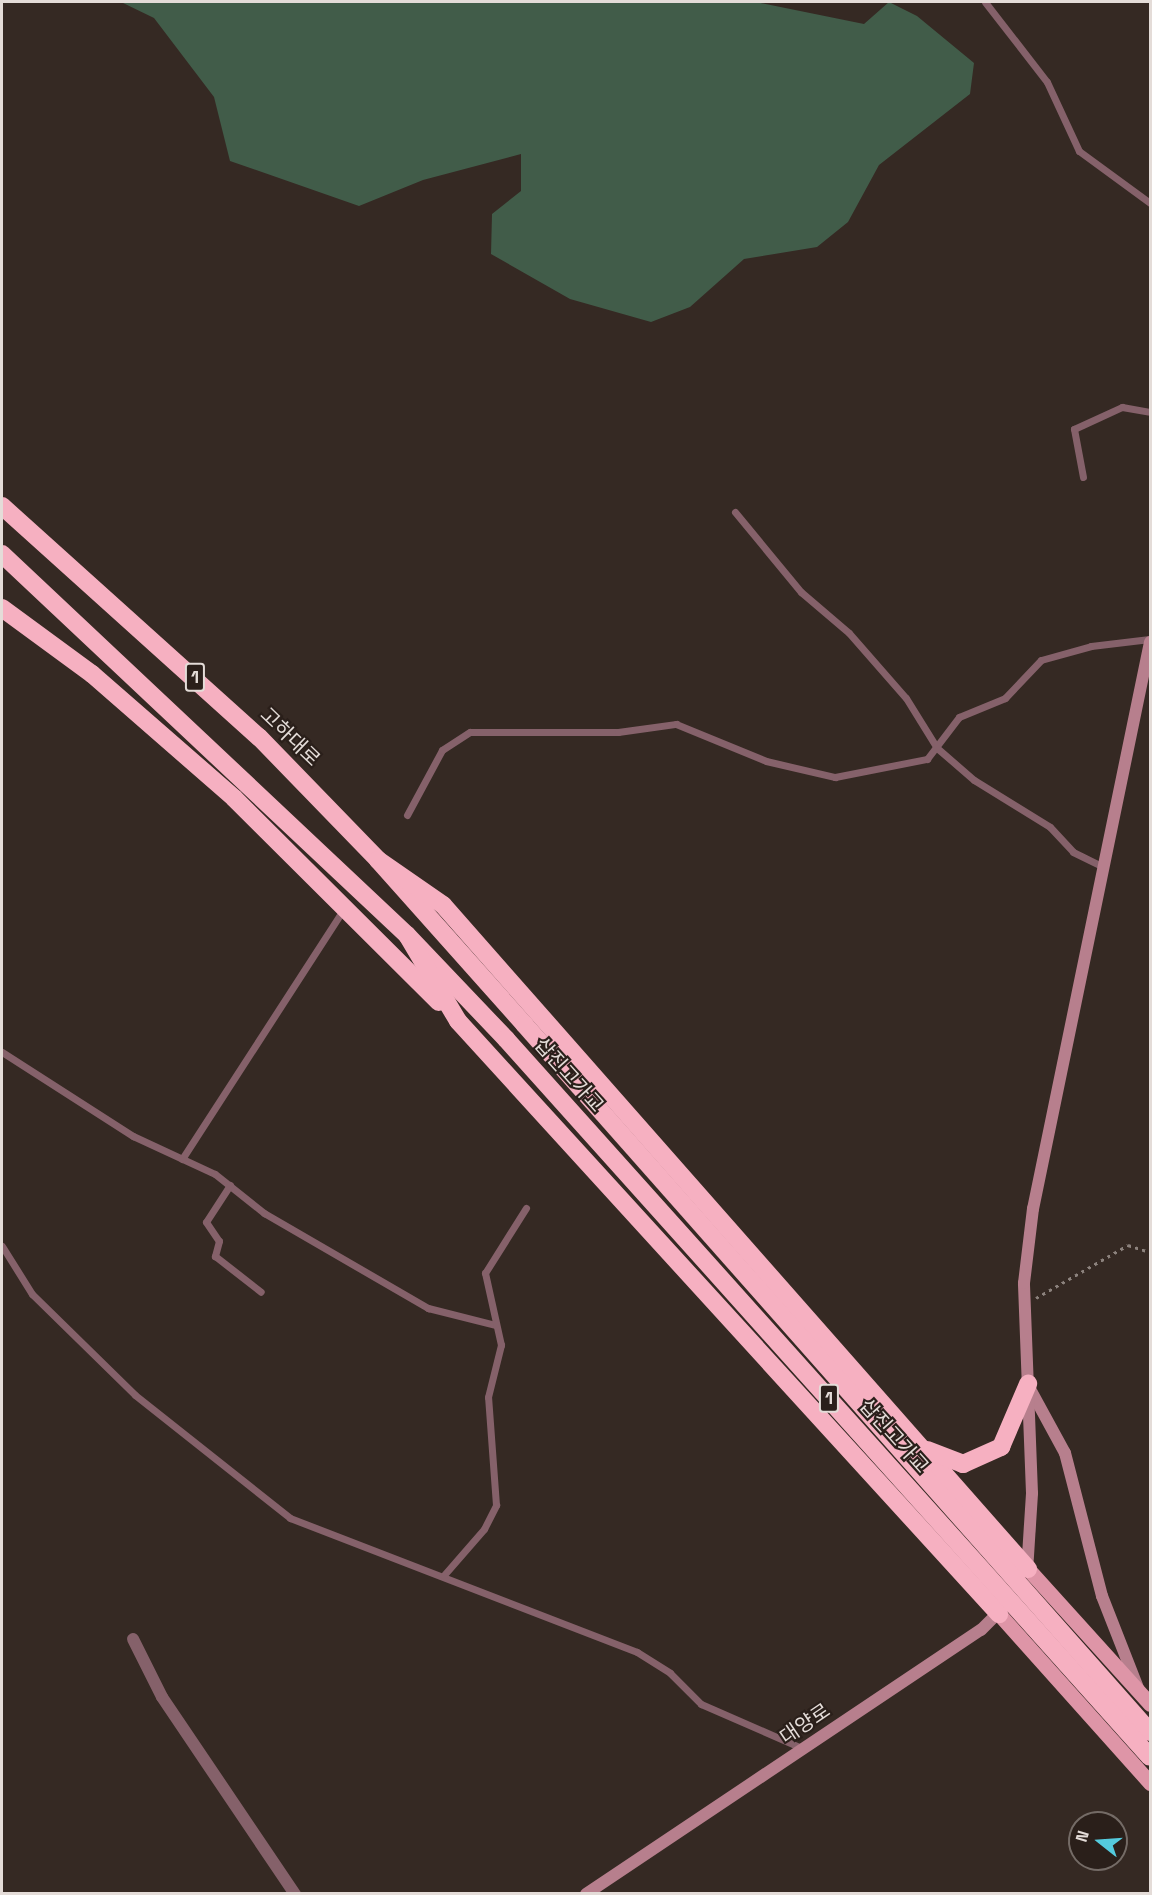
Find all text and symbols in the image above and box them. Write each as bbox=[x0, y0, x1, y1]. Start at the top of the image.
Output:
road number: 1 bbox=[184, 662, 206, 692]
street label: 고하대로 bbox=[255, 703, 325, 771]
street label: 삽진고가교 bbox=[529, 1033, 609, 1117]
road number: 1 bbox=[818, 1383, 840, 1413]
street label: 삽진고가교 bbox=[854, 1394, 934, 1478]
street label: 대양로 bbox=[775, 1699, 835, 1749]
north arrow bbox=[1068, 1811, 1128, 1871]
text: N bbox=[1071, 1828, 1094, 1844]

